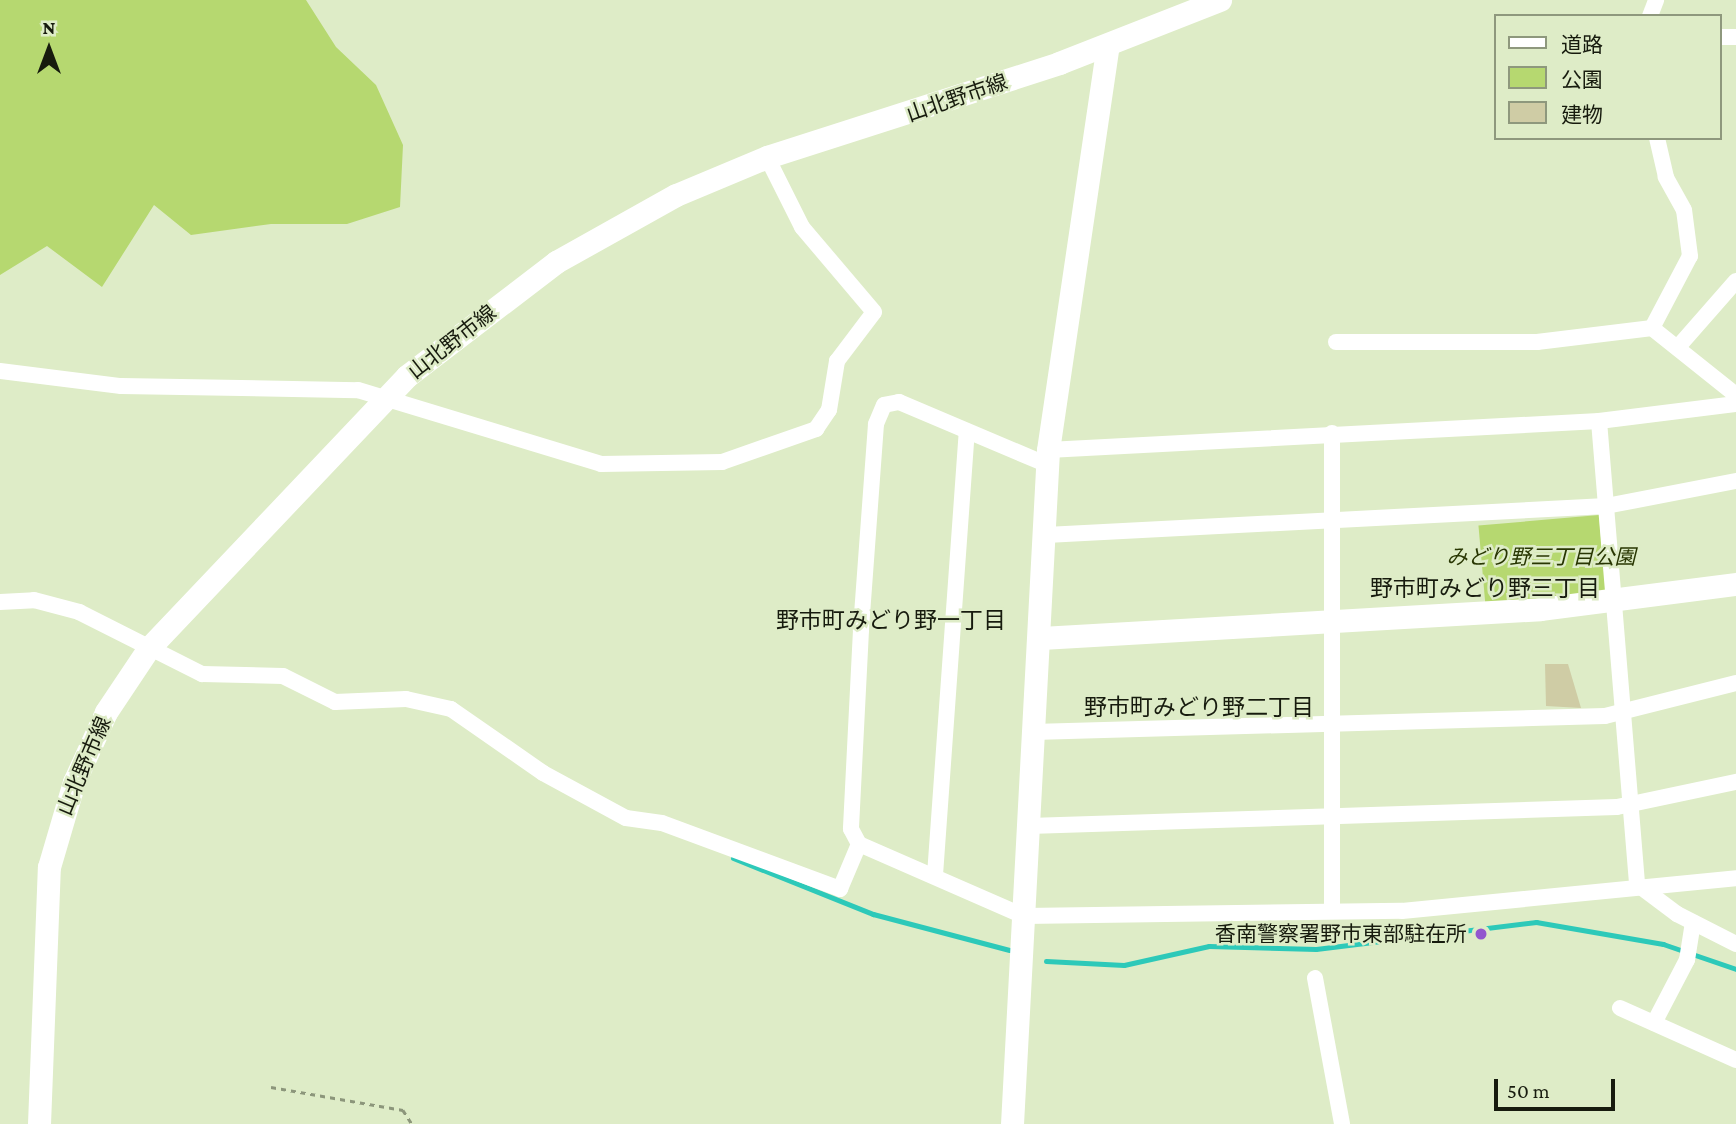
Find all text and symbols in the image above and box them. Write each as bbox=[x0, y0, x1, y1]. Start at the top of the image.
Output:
north arrow bbox=[14, 14, 84, 84]
legend bbox=[1494, 14, 1722, 140]
text: N bbox=[43, 17, 55, 38]
text: 道路 bbox=[1561, 33, 1603, 57]
text: 公園 bbox=[1561, 68, 1603, 92]
street label: 山北野市線 bbox=[903, 69, 1011, 127]
text: 建物 bbox=[1561, 103, 1603, 127]
street label: 山北野市線 bbox=[403, 300, 501, 384]
park label: みどり野三丁目公園 bbox=[1447, 544, 1635, 570]
district label: 野市町みどり野三丁目 bbox=[1370, 574, 1600, 602]
district label: 野市町みどり野一丁目 bbox=[776, 606, 1006, 634]
district label: 野市町みどり野二丁目 bbox=[1084, 693, 1314, 721]
street label: 山北野市線 bbox=[52, 713, 116, 819]
place label: 香南警察署野市東部駐在所 bbox=[1215, 921, 1467, 947]
marker: 香南警察署野市東部駐在所 bbox=[1473, 926, 1489, 942]
scale bar bbox=[1498, 1064, 1619, 1108]
text: 50 m bbox=[1507, 1079, 1550, 1103]

